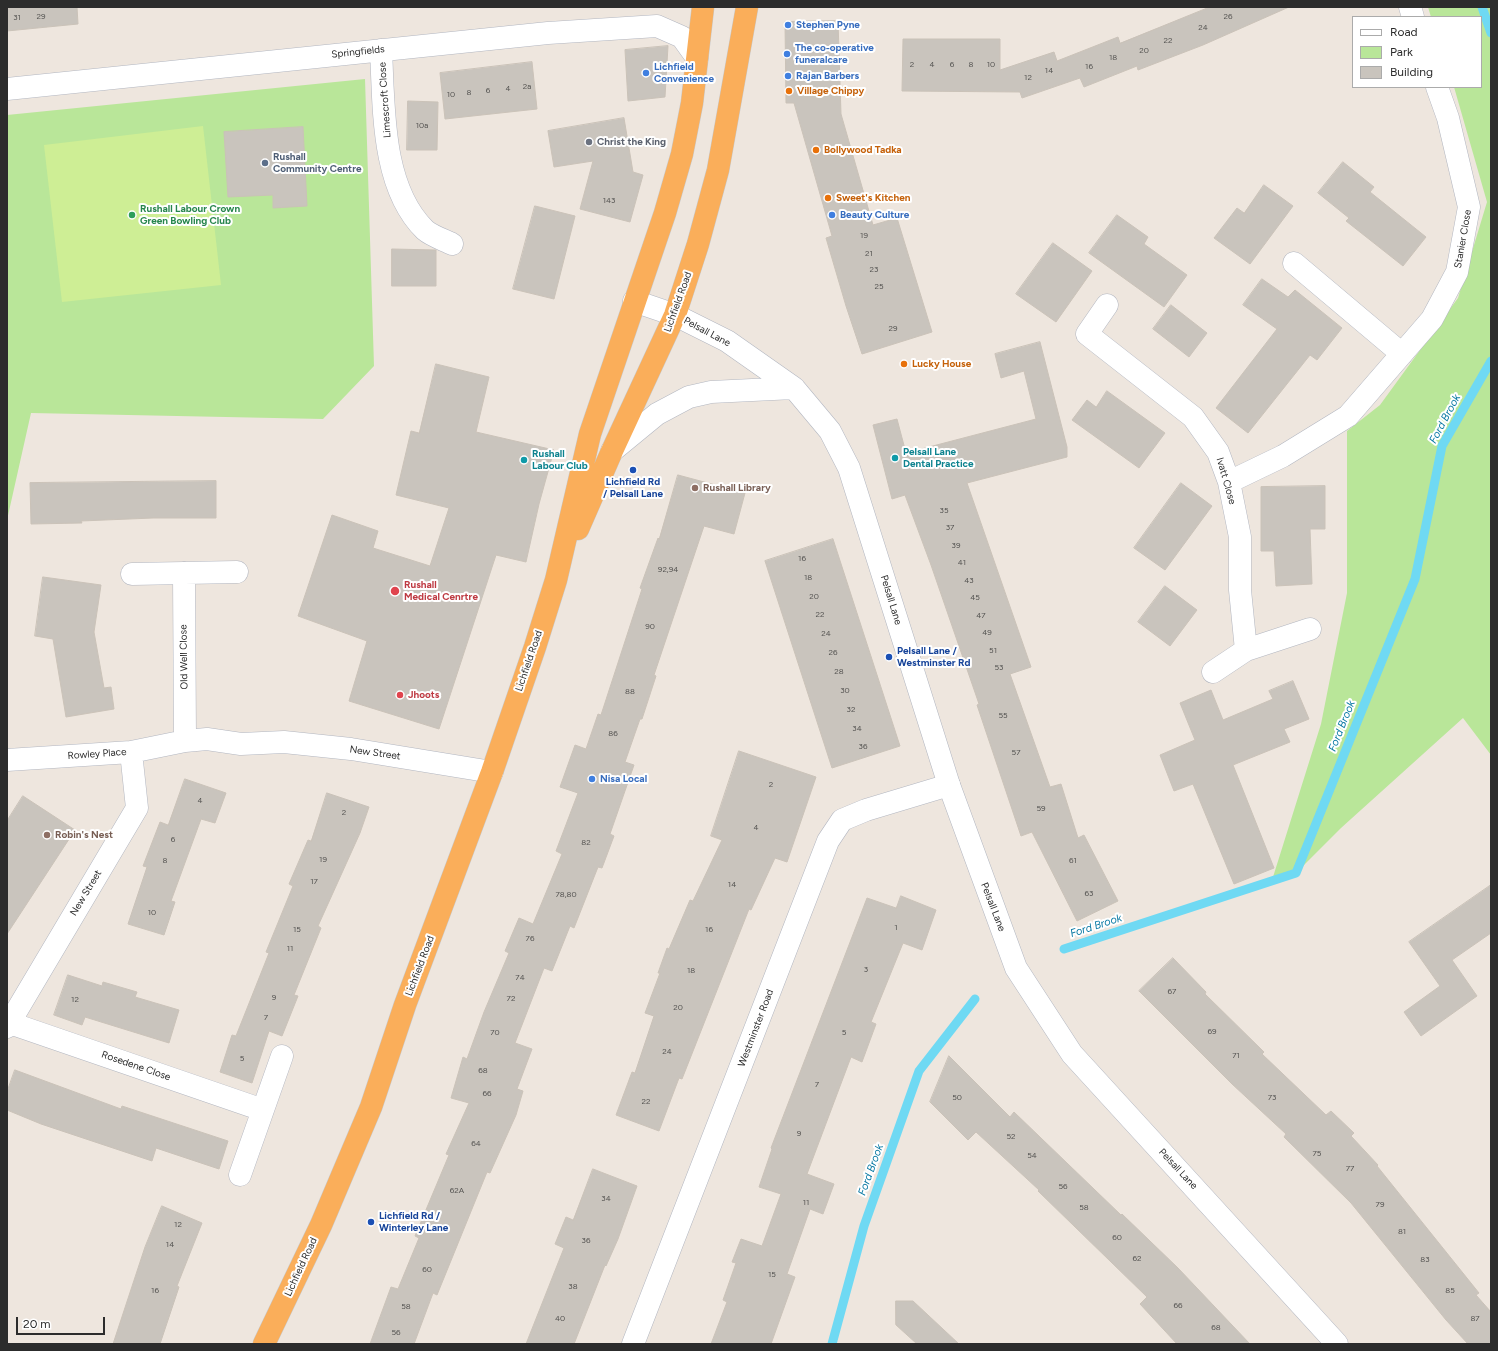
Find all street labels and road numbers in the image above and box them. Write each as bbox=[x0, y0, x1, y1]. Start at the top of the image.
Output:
street label: Springfields bbox=[331, 43, 385, 61]
street label: Limescroft Close bbox=[376, 62, 394, 138]
street label: Stanier Close bbox=[1452, 209, 1474, 269]
street label: Lichfield Road bbox=[661, 270, 695, 334]
street label: Pelsall Lane bbox=[682, 315, 732, 349]
street label: Ivatt Close bbox=[1214, 456, 1238, 506]
street label: Pelsall Lane bbox=[878, 574, 904, 626]
street label: Old Well Close bbox=[177, 624, 191, 690]
street label: Lichfield Road bbox=[513, 629, 545, 693]
street label: New Street bbox=[349, 743, 401, 763]
street label: Rowley Place bbox=[67, 746, 127, 762]
street label: New Street bbox=[68, 868, 104, 918]
street label: Pelsall Lane bbox=[978, 881, 1008, 933]
street label: Lichfield Road bbox=[403, 934, 437, 998]
street label: Westminster Road bbox=[736, 987, 776, 1069]
street label: Rosedene Close bbox=[100, 1049, 172, 1083]
street label: Pelsall Lane bbox=[1156, 1146, 1200, 1192]
street label: Lichfield Road bbox=[282, 1236, 320, 1298]

